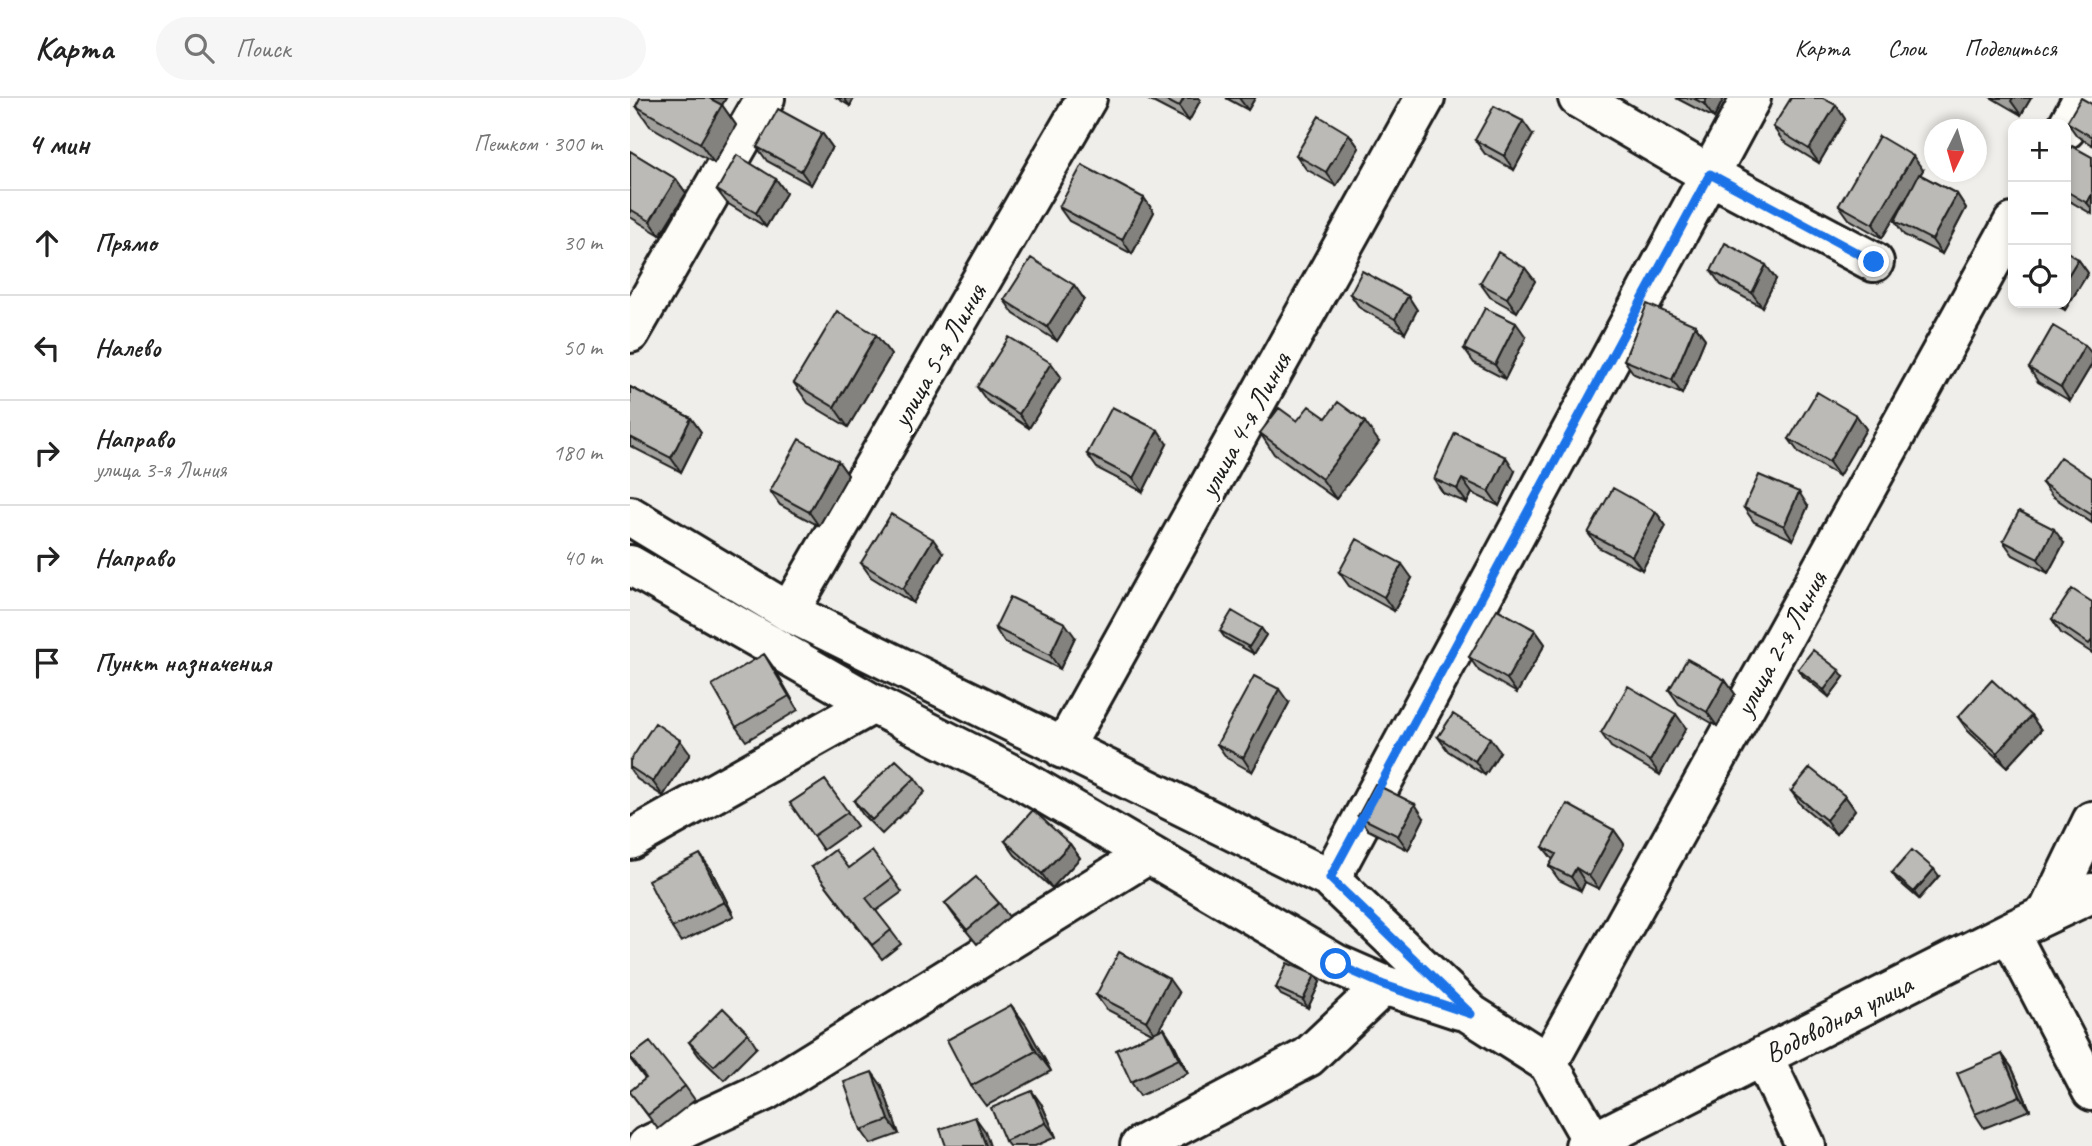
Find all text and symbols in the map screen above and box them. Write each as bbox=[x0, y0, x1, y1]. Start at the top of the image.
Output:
search box bbox=[156, 17, 646, 80]
text: Карта bbox=[35, 27, 114, 69]
icon: search bbox=[180, 29, 218, 67]
text: Поиск bbox=[236, 32, 290, 65]
text: Карта bbox=[1795, 33, 1849, 63]
text: Слои bbox=[1887, 33, 1926, 63]
text: Поделиться bbox=[1964, 33, 2057, 63]
north arrow bbox=[1924, 119, 1987, 182]
map controls bbox=[2008, 119, 2071, 308]
button: + bbox=[2008, 119, 2071, 182]
text: 4 мин bbox=[28, 125, 89, 163]
text: Пешком · 300 m bbox=[474, 129, 602, 158]
button: − bbox=[2008, 182, 2071, 245]
icon: ahead bbox=[28, 224, 66, 262]
text: Прямо bbox=[95, 226, 157, 259]
text: 30 m bbox=[563, 228, 602, 257]
button: locate bbox=[2008, 245, 2071, 308]
route end bbox=[1858, 246, 1889, 277]
street label: улица 5-я Линия bbox=[882, 276, 994, 435]
icon: left bbox=[28, 329, 66, 367]
text: Налево bbox=[95, 331, 161, 364]
text: 50 m bbox=[563, 333, 602, 362]
street label: улица 4-я Линия bbox=[1189, 345, 1299, 505]
text: Направо bbox=[95, 422, 174, 455]
icon: right bbox=[28, 434, 66, 472]
text: 180 m bbox=[553, 438, 602, 467]
text: улица 3-я Линия bbox=[95, 455, 227, 484]
icon: right bbox=[28, 539, 66, 577]
text: Направо bbox=[95, 541, 174, 574]
text: 40 m bbox=[563, 543, 602, 572]
street label: улица 2-я Линия bbox=[1725, 564, 1835, 724]
icon: arrive bbox=[28, 644, 66, 682]
text: Пункт назначения bbox=[95, 646, 271, 679]
route start bbox=[1320, 948, 1351, 979]
street label: Водоводная улица bbox=[1759, 965, 1919, 1071]

